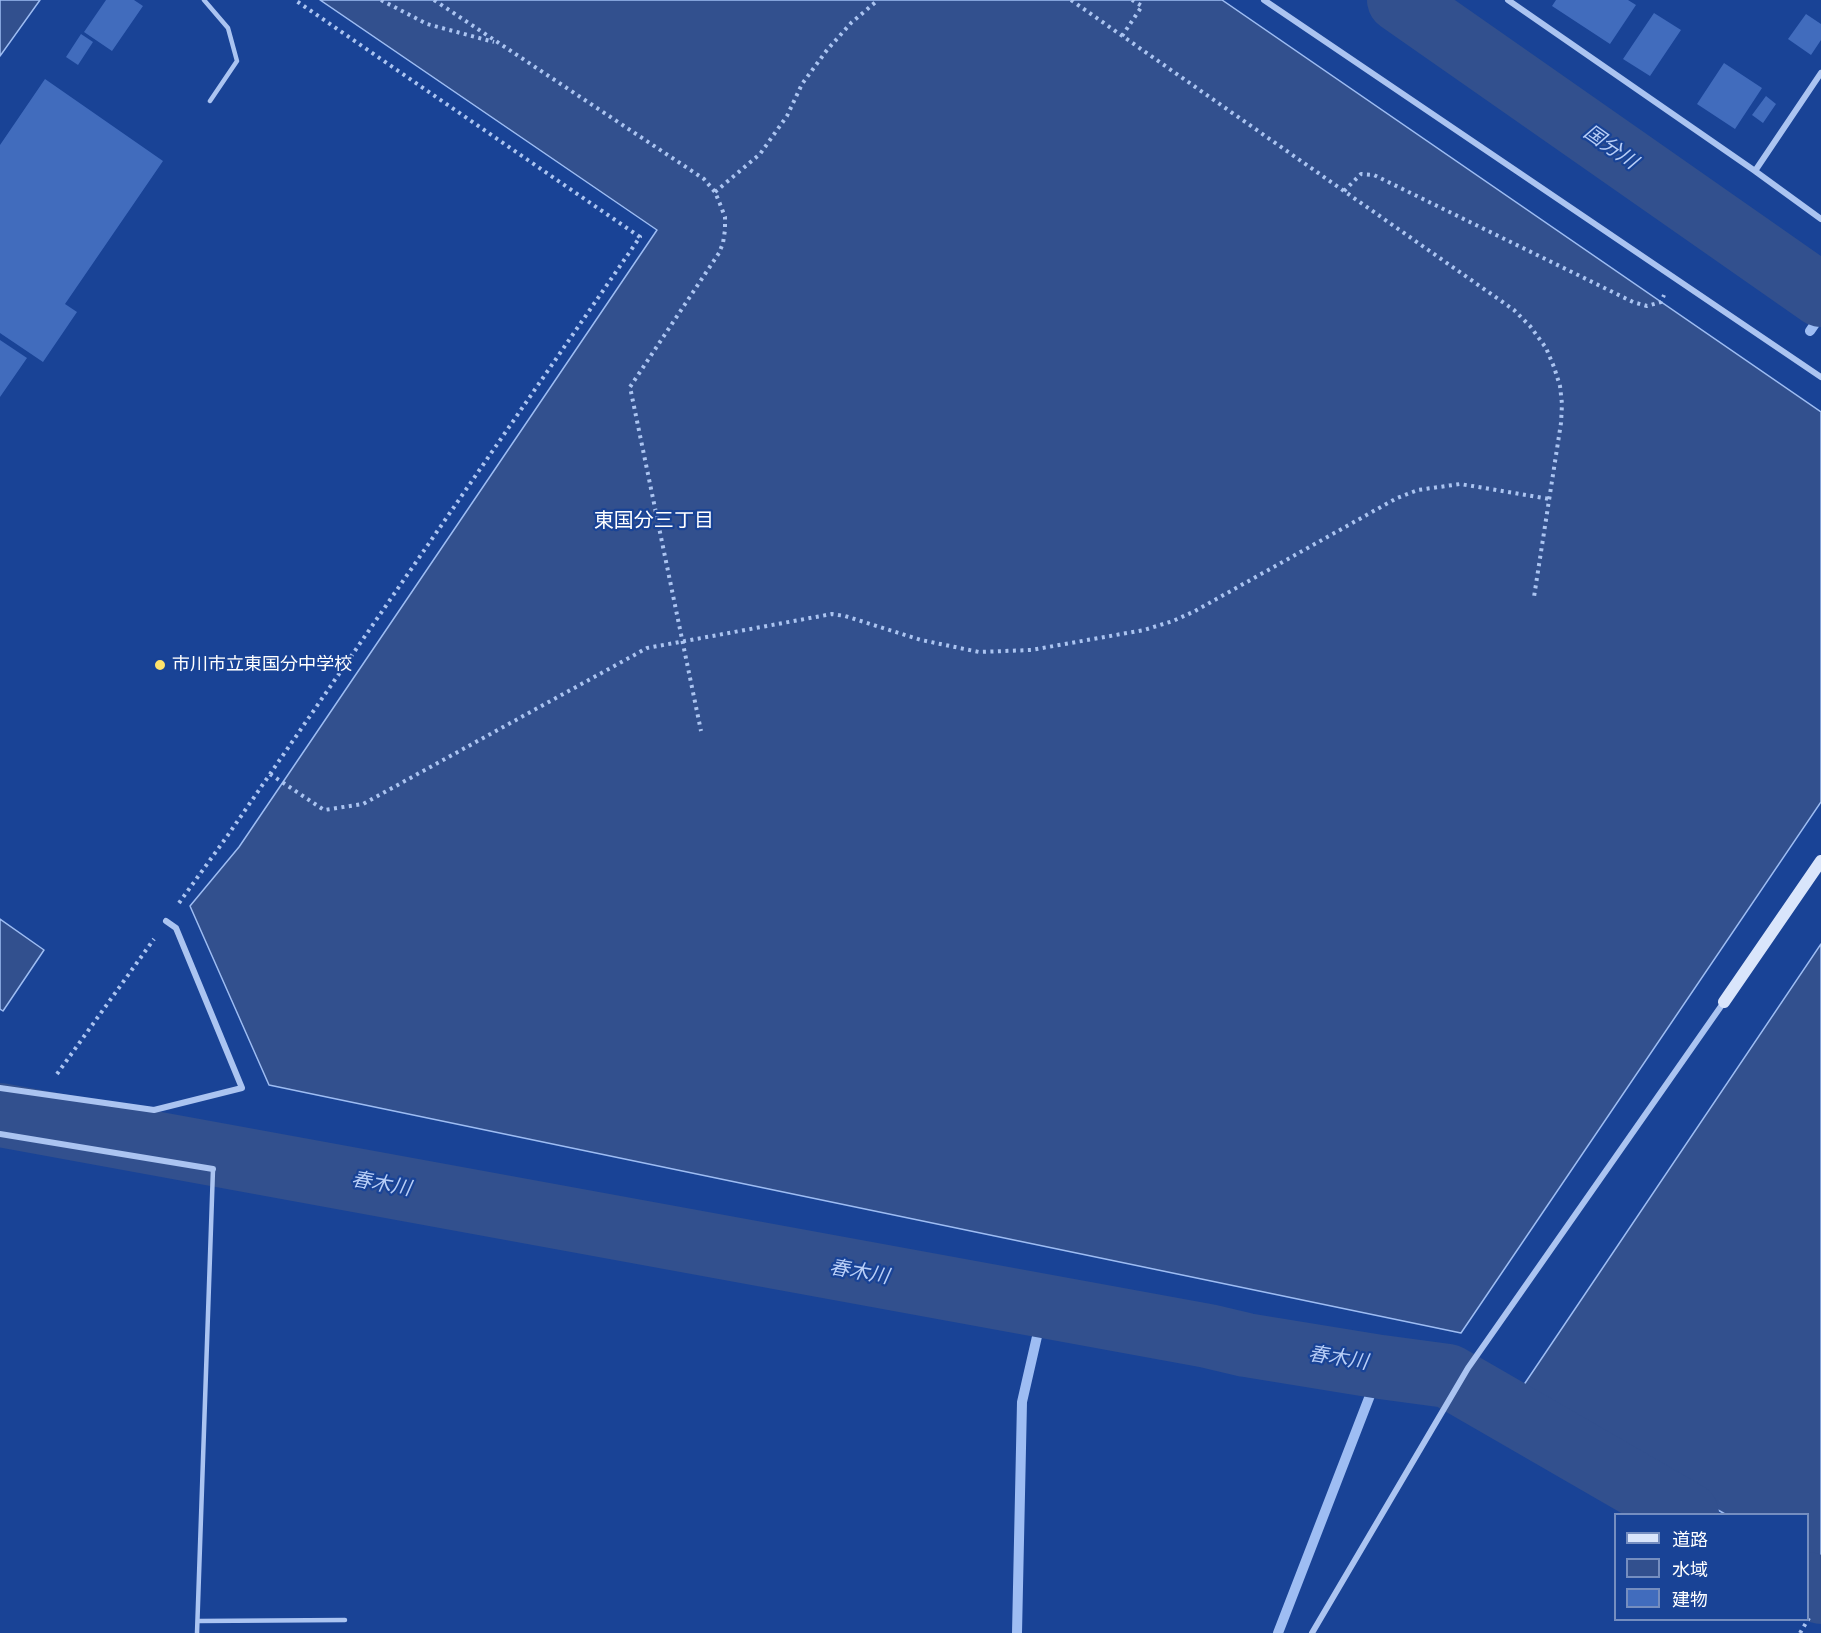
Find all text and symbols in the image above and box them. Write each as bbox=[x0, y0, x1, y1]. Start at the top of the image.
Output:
water label: 国分川 bbox=[1579, 121, 1641, 175]
district label: 東国分三丁目 bbox=[594, 510, 714, 534]
place label: 市川市立東国分中学校 bbox=[172, 654, 352, 676]
marker: 市川市立東国分中学校 bbox=[153, 658, 167, 672]
water label: 春木川 bbox=[349, 1168, 413, 1202]
water label: 春木川 bbox=[827, 1256, 891, 1290]
water label: 春木川 bbox=[1306, 1342, 1370, 1376]
legend bbox=[1614, 1513, 1809, 1621]
text: 道路 bbox=[1672, 1529, 1708, 1550]
text: 水域 bbox=[1672, 1559, 1708, 1580]
text: 建物 bbox=[1672, 1589, 1708, 1610]

